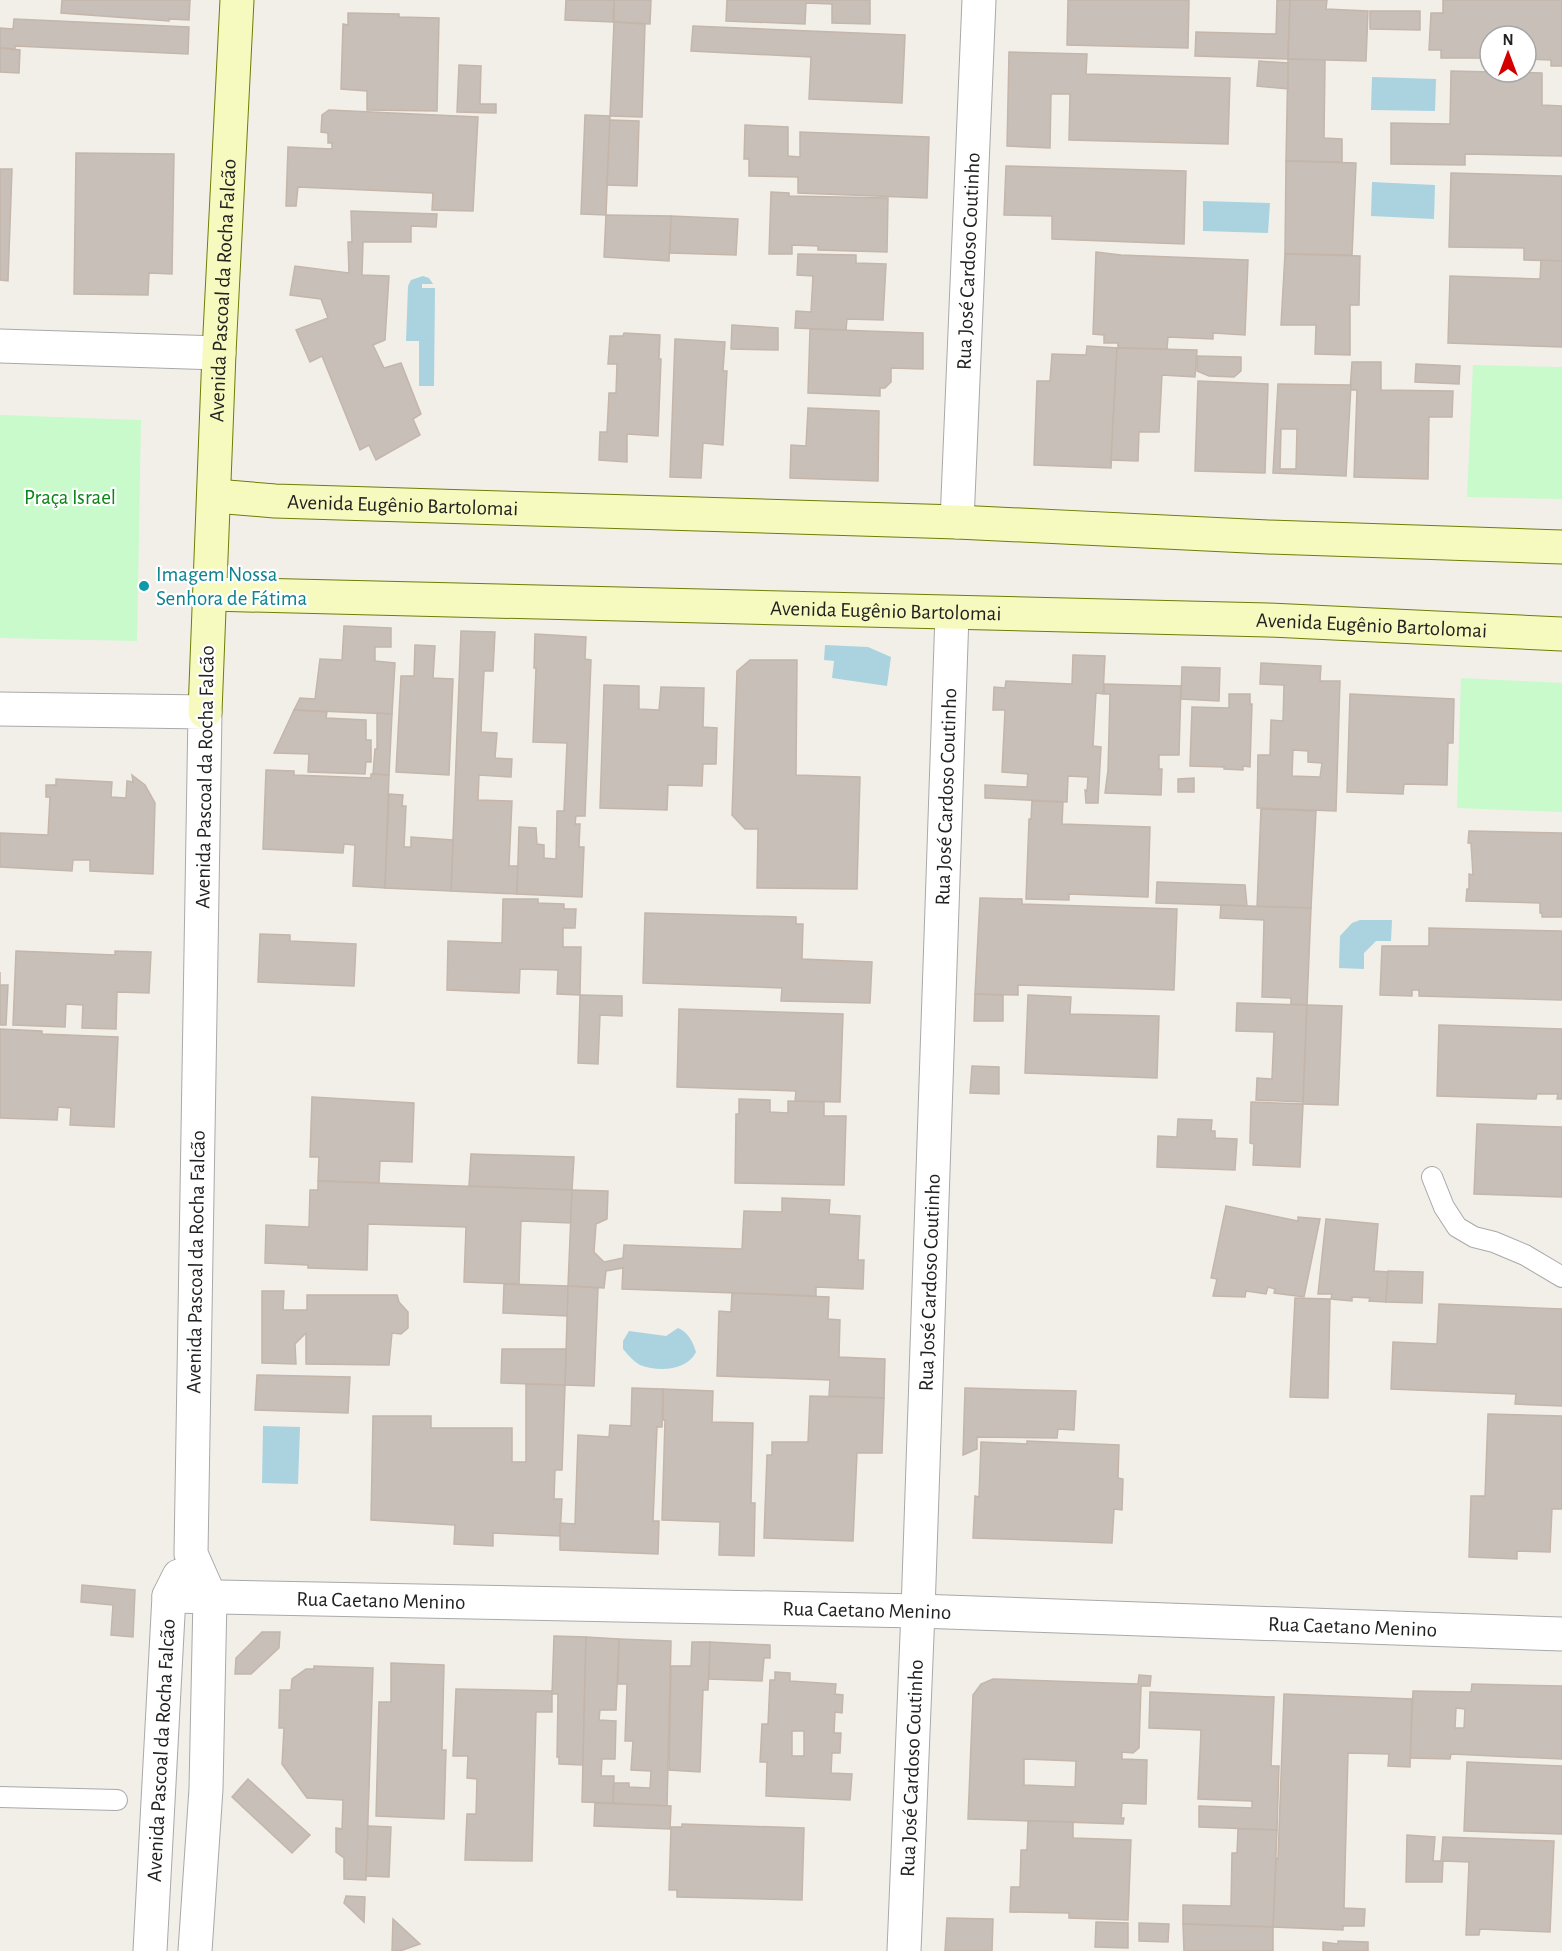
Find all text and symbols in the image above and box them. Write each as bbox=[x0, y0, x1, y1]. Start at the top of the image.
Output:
north arrow bbox=[1478, 24, 1538, 84]
text: N bbox=[1502, 32, 1514, 48]
street label: Rua José Cardoso Coutinho bbox=[953, 152, 983, 370]
street label: Avenida Pascoal da Rocha Falcão bbox=[206, 158, 239, 422]
park label: Praça Israel bbox=[24, 487, 116, 508]
street label: Avenida Eugênio Bartolomai bbox=[287, 491, 519, 519]
place label: Imagem Nossa Senhora de Fátima bbox=[156, 564, 308, 609]
marker: Imagem Nossa Senhora de Fátima bbox=[137, 579, 151, 593]
street label: Avenida Eugênio Bartolomai bbox=[770, 597, 1002, 624]
street label: Avenida Eugênio Bartolomai bbox=[1256, 609, 1488, 641]
street label: Avenida Pascoal da Rocha Falcão bbox=[192, 645, 218, 909]
street label: Rua José Cardoso Coutinho bbox=[932, 688, 960, 906]
street label: Avenida Pascoal da Rocha Falcão bbox=[183, 1130, 209, 1394]
street label: Rua José Cardoso Coutinho bbox=[915, 1173, 943, 1392]
street label: Rua Caetano Menino bbox=[296, 1588, 466, 1612]
street label: Rua Caetano Menino bbox=[782, 1598, 952, 1623]
street label: Rua Caetano Menino bbox=[1268, 1613, 1437, 1640]
street label: Avenida Pascoal da Rocha Falcão bbox=[143, 1618, 178, 1882]
street label: Rua José Cardoso Coutinho bbox=[897, 1659, 927, 1877]

